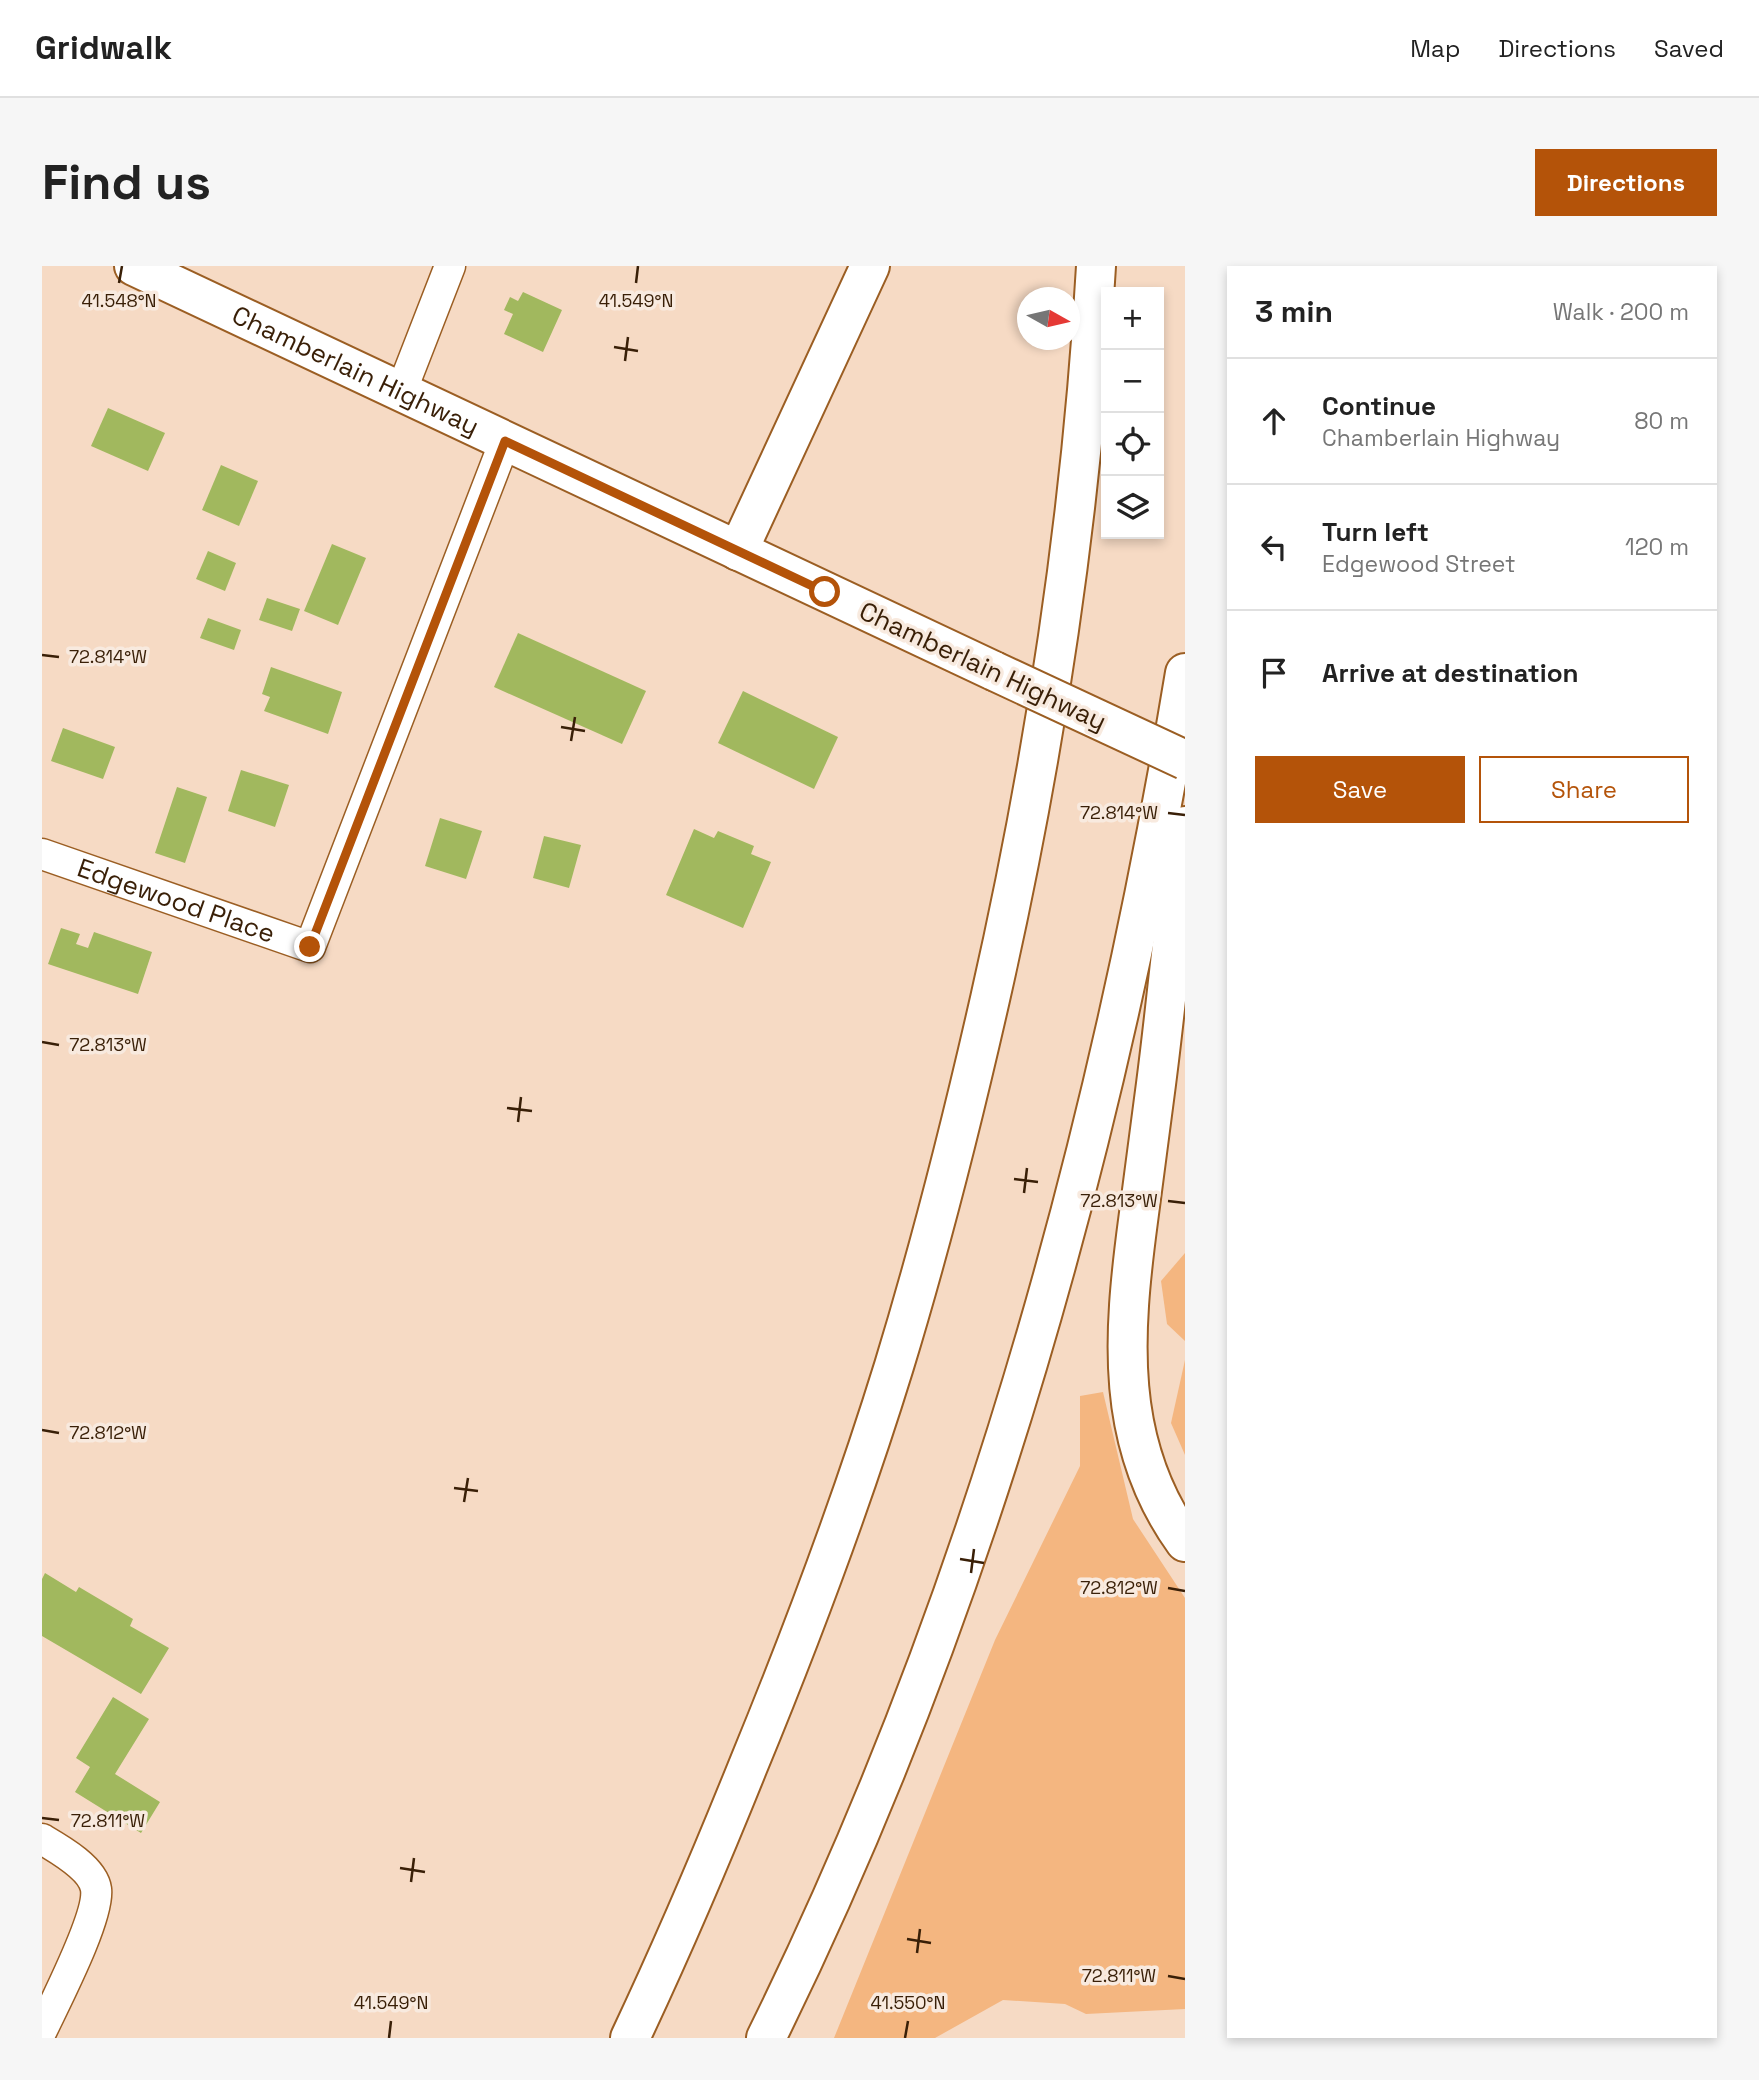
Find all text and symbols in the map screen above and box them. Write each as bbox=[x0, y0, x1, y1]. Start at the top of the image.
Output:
text: Gridwalk bbox=[35, 27, 172, 69]
text: Map bbox=[1410, 33, 1460, 64]
text: Directions bbox=[1498, 33, 1616, 64]
text: Saved bbox=[1654, 33, 1724, 64]
button: Directions bbox=[1535, 149, 1717, 216]
text: Find us bbox=[42, 151, 211, 213]
north arrow bbox=[1017, 287, 1080, 350]
map controls bbox=[1101, 287, 1164, 539]
button: + bbox=[1101, 287, 1164, 350]
text: 41.548°N bbox=[82, 289, 156, 312]
text: 41.549°N bbox=[599, 289, 673, 312]
text: 3 min bbox=[1255, 292, 1333, 331]
text: Walk · 200 m bbox=[1553, 297, 1689, 327]
street label: Chamberlain Highway bbox=[227, 298, 485, 443]
button: − bbox=[1101, 350, 1164, 413]
text: Continue bbox=[1322, 389, 1436, 423]
icon: ahead bbox=[1255, 402, 1293, 440]
text: 80 m bbox=[1634, 406, 1689, 436]
button: locate bbox=[1101, 413, 1164, 476]
text: Chamberlain Highway bbox=[1322, 423, 1560, 453]
button: layers bbox=[1101, 476, 1164, 539]
text: Turn left bbox=[1322, 515, 1429, 549]
icon: left bbox=[1255, 528, 1293, 566]
text: 120 m bbox=[1625, 532, 1689, 562]
text: Edgewood Street bbox=[1322, 549, 1516, 579]
route start bbox=[809, 576, 840, 607]
street label: Chamberlain Highway bbox=[854, 594, 1112, 738]
text: 72.814°W bbox=[69, 645, 147, 668]
icon: arrive bbox=[1255, 654, 1293, 692]
text: Arrive at destination bbox=[1322, 656, 1579, 690]
button: Save bbox=[1255, 756, 1465, 823]
button: Share bbox=[1479, 756, 1689, 823]
text: 72.814°W bbox=[1080, 801, 1158, 824]
street label: Edgewood Place bbox=[73, 851, 280, 951]
route end bbox=[294, 931, 325, 962]
text: 72.813°W bbox=[69, 1033, 147, 1056]
text: 72.813°W bbox=[1080, 1189, 1158, 1212]
text: 72.812°W bbox=[69, 1421, 147, 1444]
text: 72.812°W bbox=[1080, 1576, 1158, 1599]
text: 72.811°W bbox=[71, 1809, 145, 1832]
text: 72.811°W bbox=[1082, 1964, 1156, 1987]
text: 41.549°N bbox=[354, 1991, 428, 2014]
text: 41.550°N bbox=[871, 1991, 945, 2014]

